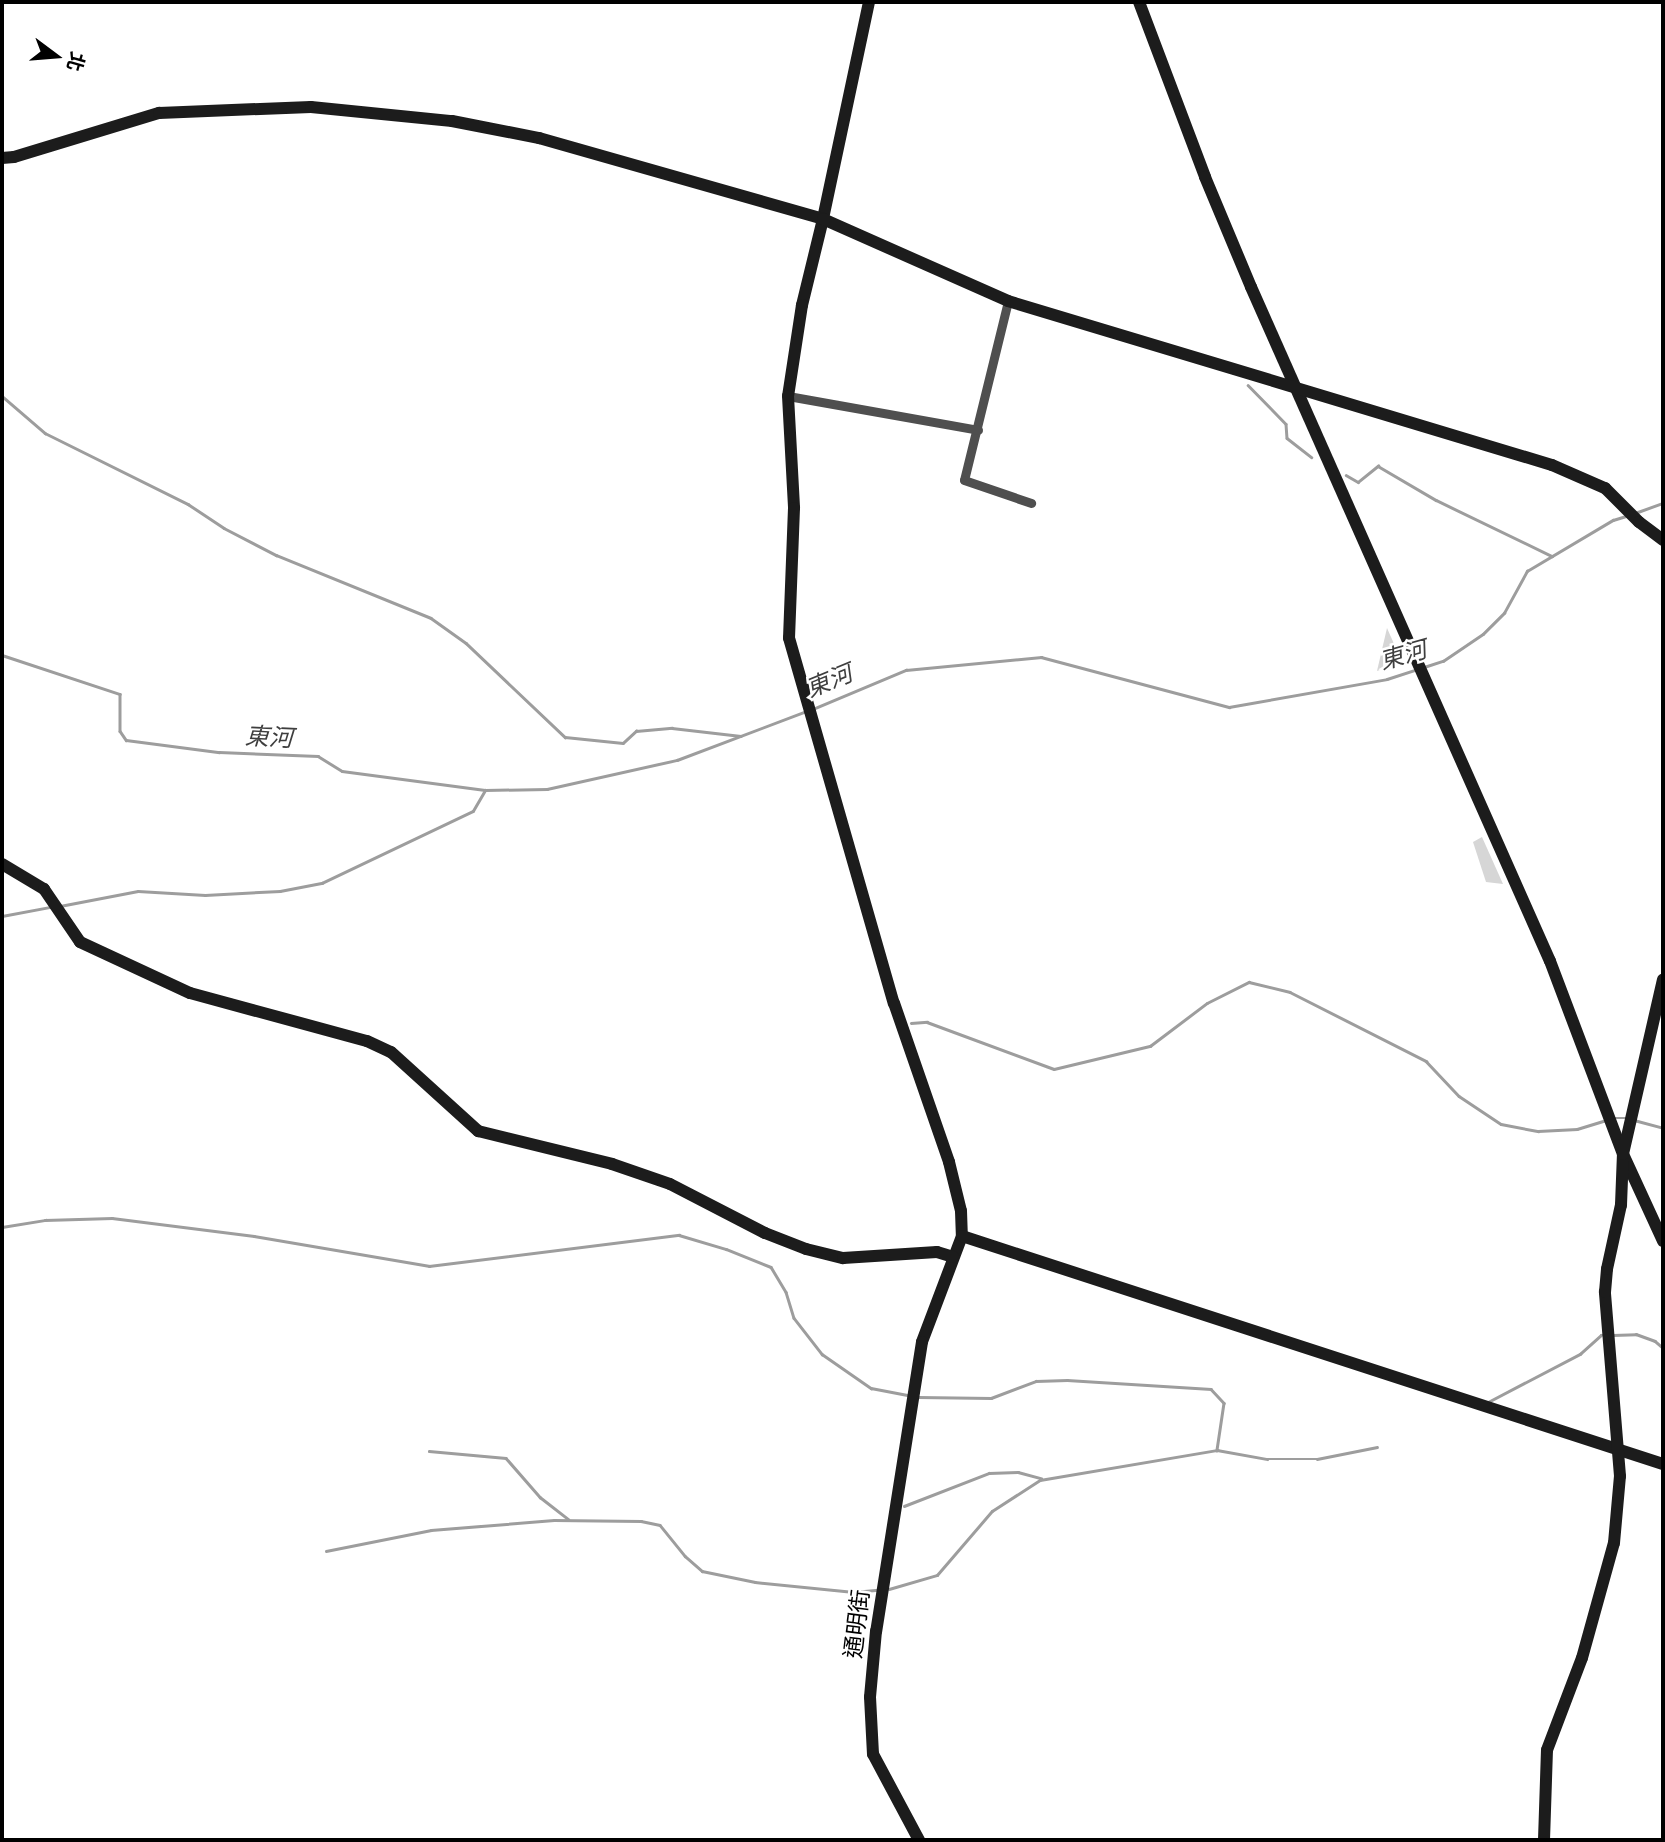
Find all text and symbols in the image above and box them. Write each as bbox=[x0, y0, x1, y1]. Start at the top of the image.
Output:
north arrow bbox=[21, 21, 91, 91]
text: 北 bbox=[63, 50, 89, 74]
water label: 東河 bbox=[1376, 635, 1430, 675]
water label: 東河 bbox=[801, 659, 857, 703]
water label: 東河 bbox=[244, 721, 294, 753]
street label: 通明街 bbox=[839, 1588, 875, 1660]

